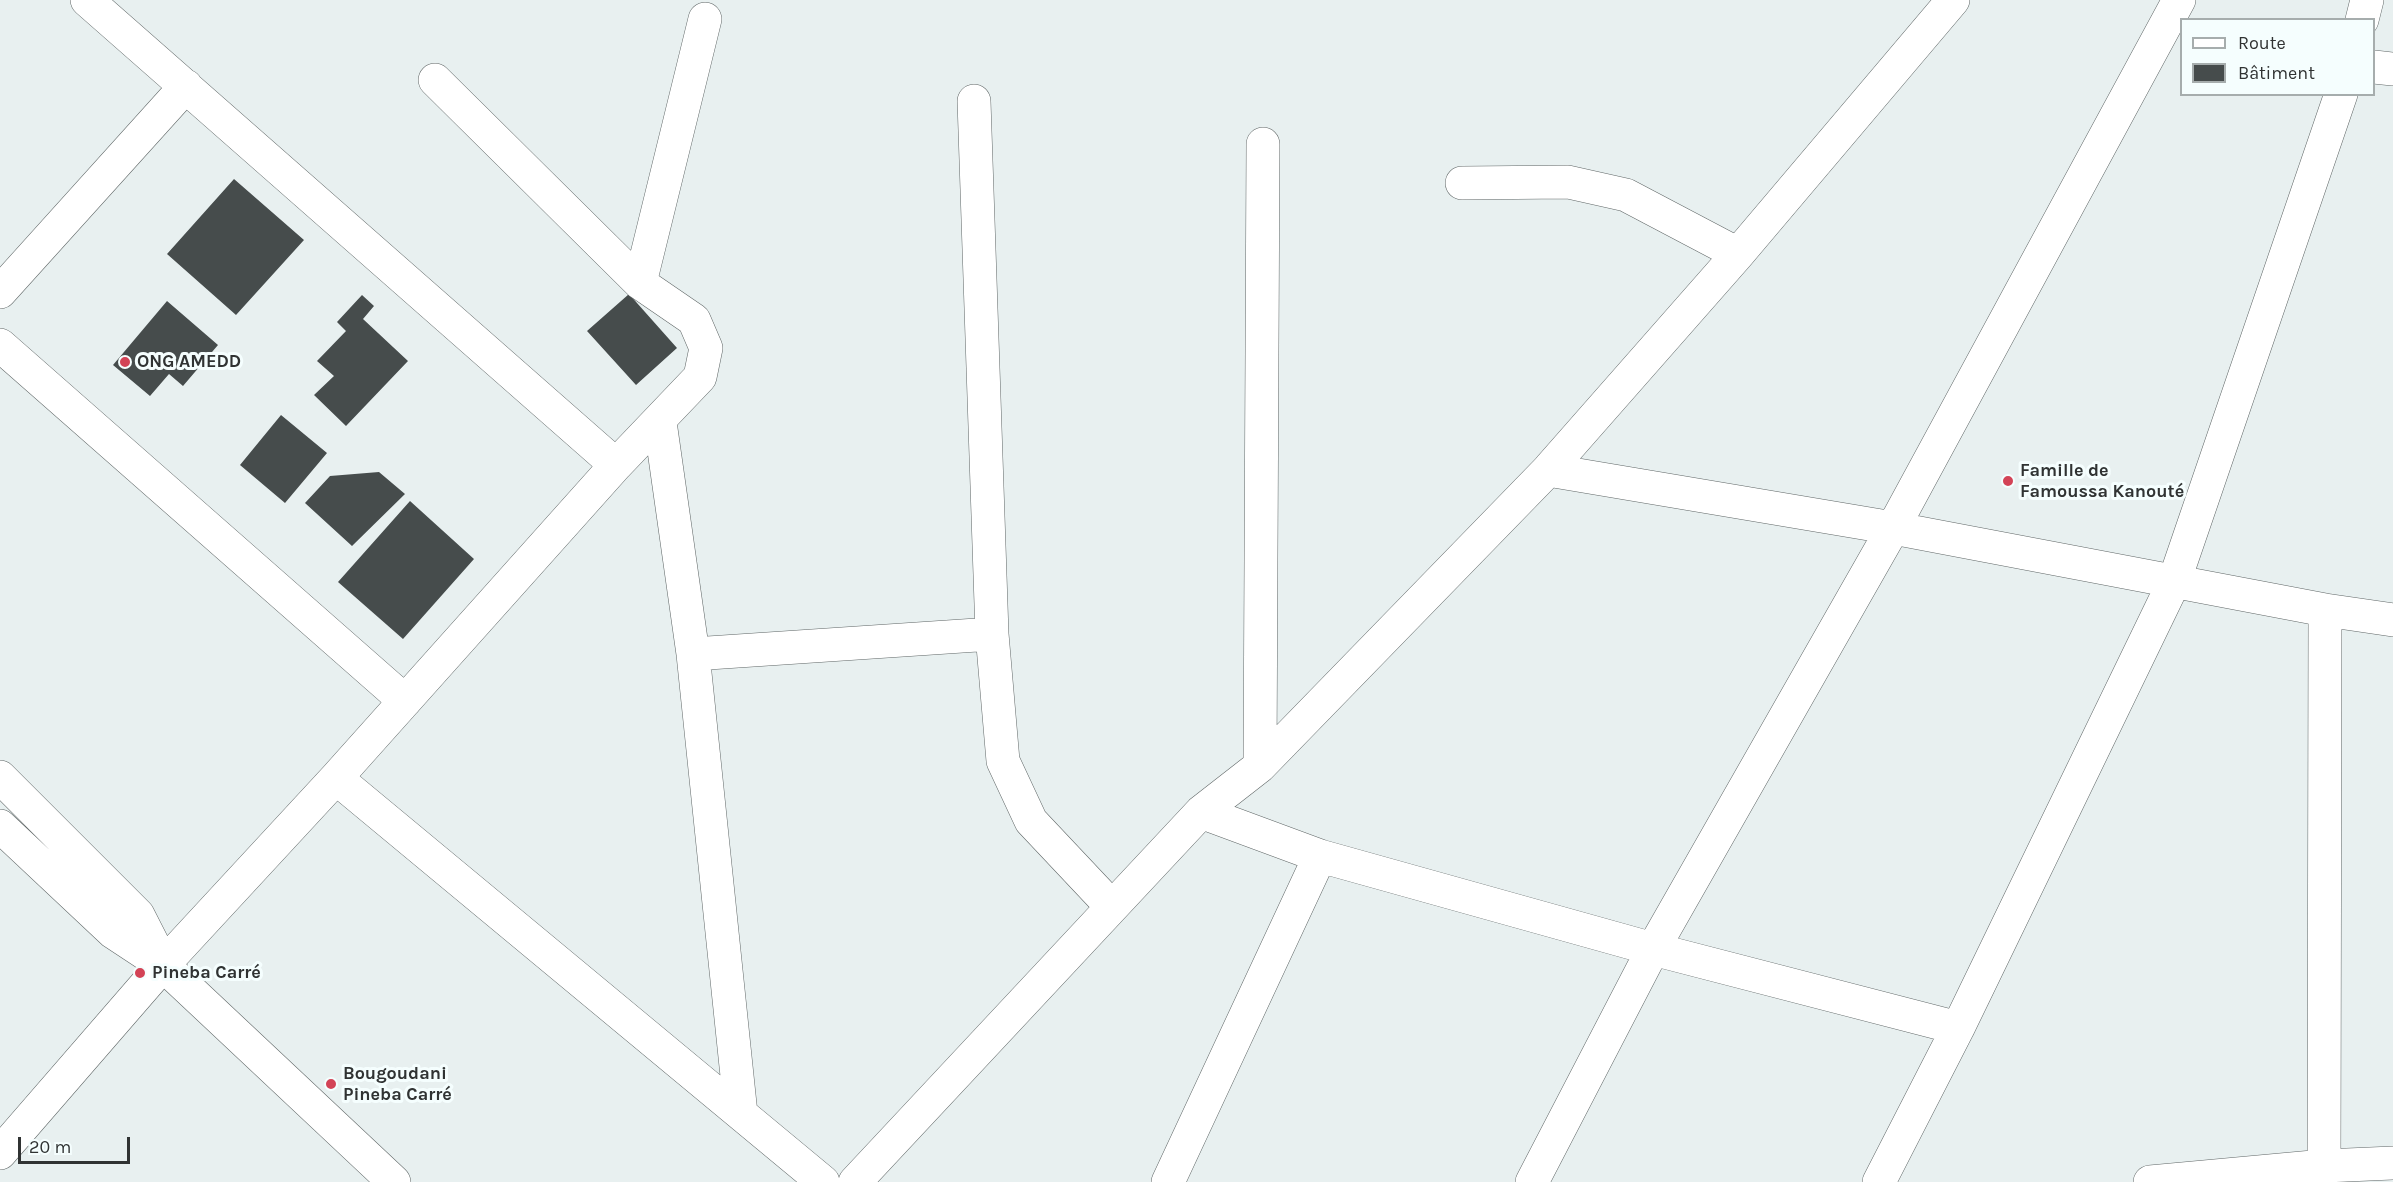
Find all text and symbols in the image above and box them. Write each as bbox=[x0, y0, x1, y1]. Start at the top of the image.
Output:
legend bbox=[2180, 18, 2375, 96]
text: Route bbox=[2238, 32, 2286, 54]
text: Bâtiment bbox=[2238, 62, 2315, 84]
place label: ONG AMEDD bbox=[137, 351, 241, 373]
marker: ONG AMEDD bbox=[118, 355, 132, 369]
place label: Famille de Famoussa Kanouté bbox=[2020, 460, 2184, 502]
marker: Famille de Famoussa Kanouté bbox=[2001, 474, 2015, 488]
place label: Pineba Carré bbox=[152, 962, 261, 984]
marker: Pineba Carré bbox=[133, 966, 147, 980]
place label: Bougoudani Pineba Carré bbox=[343, 1063, 452, 1106]
marker: Bougoudani Pineba Carré bbox=[324, 1077, 338, 1091]
scale bar bbox=[21, 1125, 134, 1163]
text: 20 m bbox=[29, 1136, 71, 1158]

